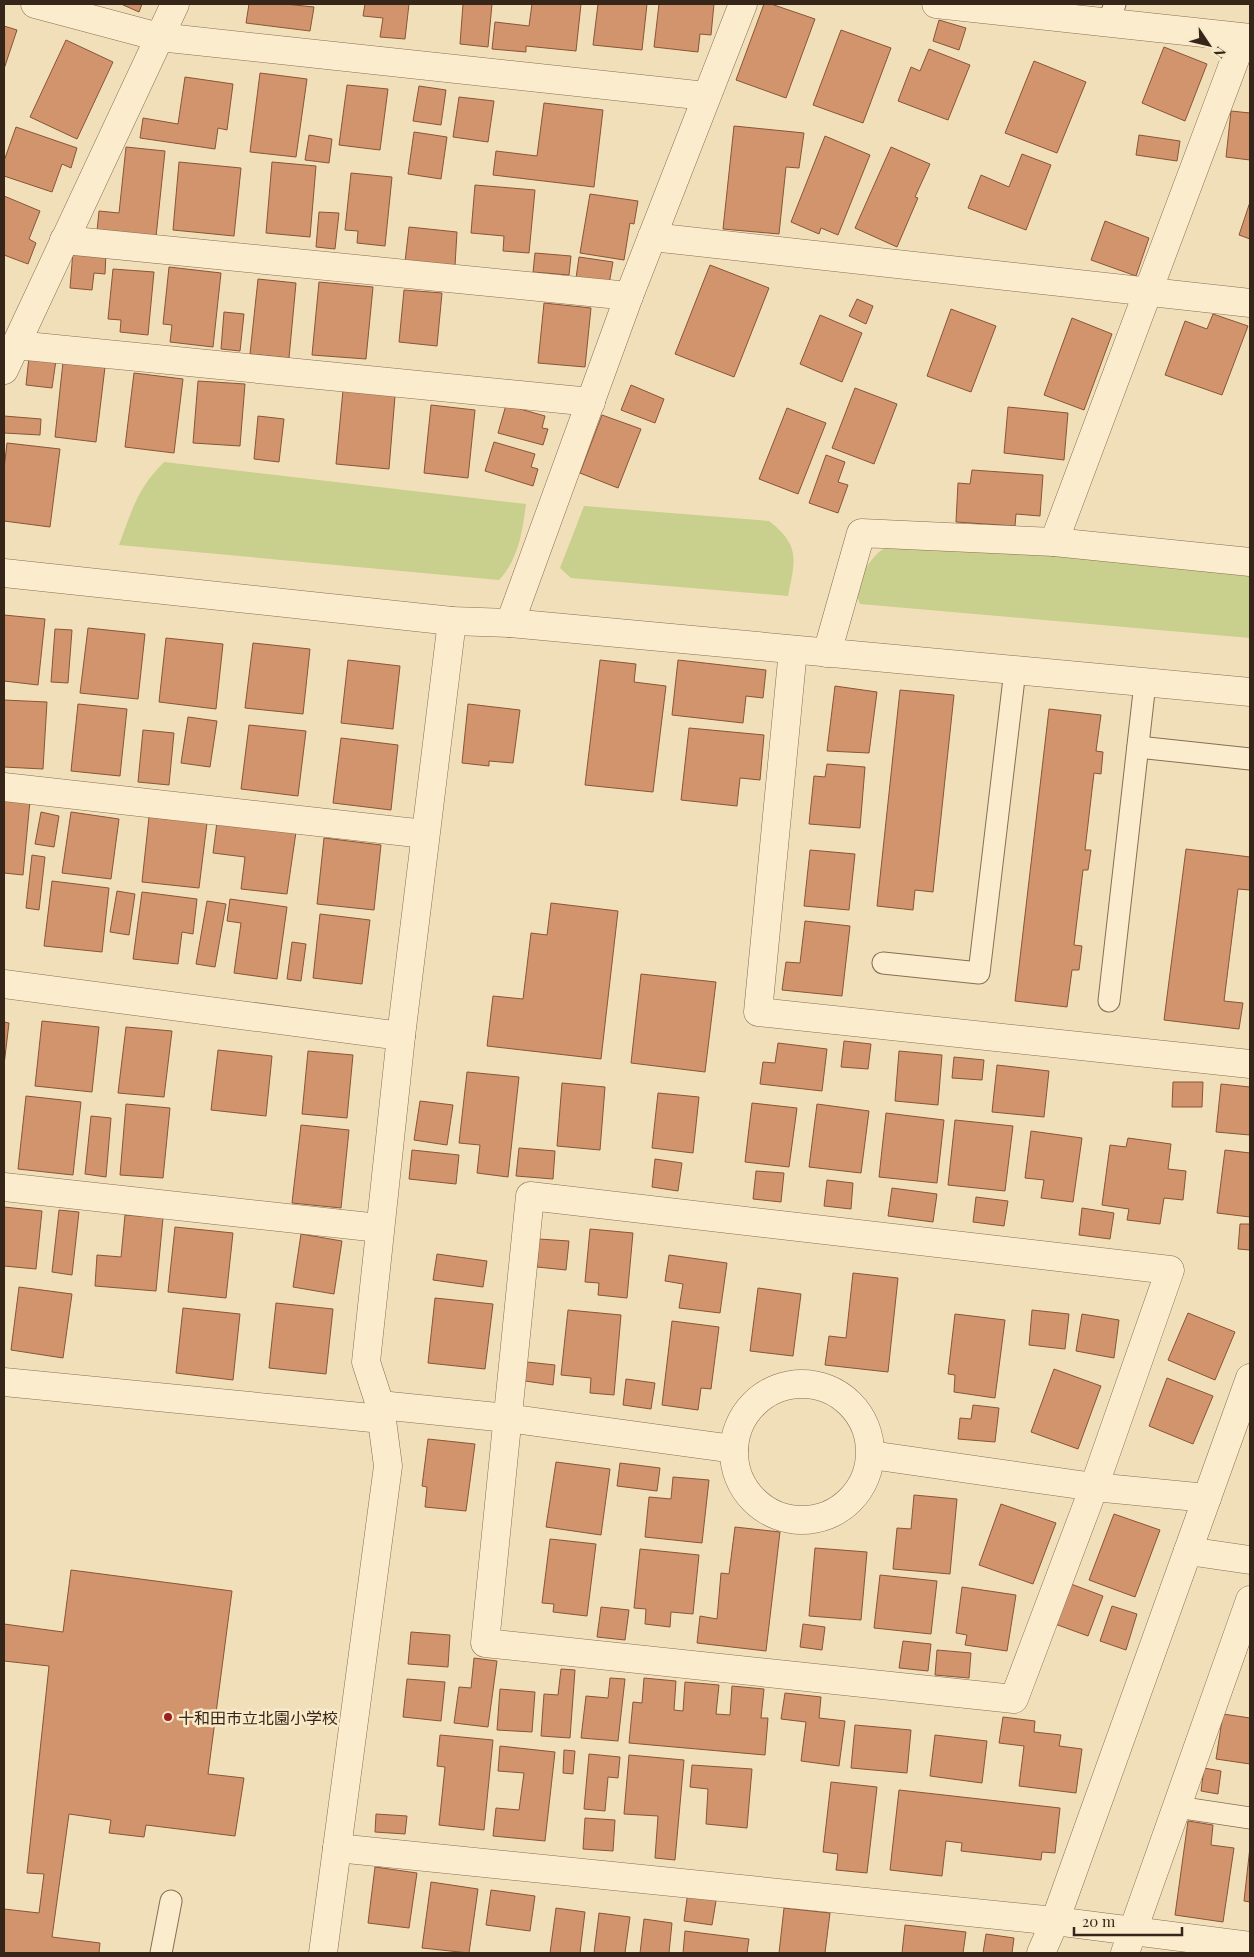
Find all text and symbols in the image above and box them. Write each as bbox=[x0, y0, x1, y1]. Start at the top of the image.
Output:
north arrow bbox=[1184, 20, 1234, 70]
text: N bbox=[1209, 43, 1231, 62]
place label: 十和田市立北園小学校 bbox=[178, 1707, 338, 1728]
marker: 十和田市立北園小学校 bbox=[162, 1711, 174, 1723]
scale bar bbox=[1074, 1904, 1182, 1936]
text: 20 m bbox=[1082, 1911, 1116, 1931]

